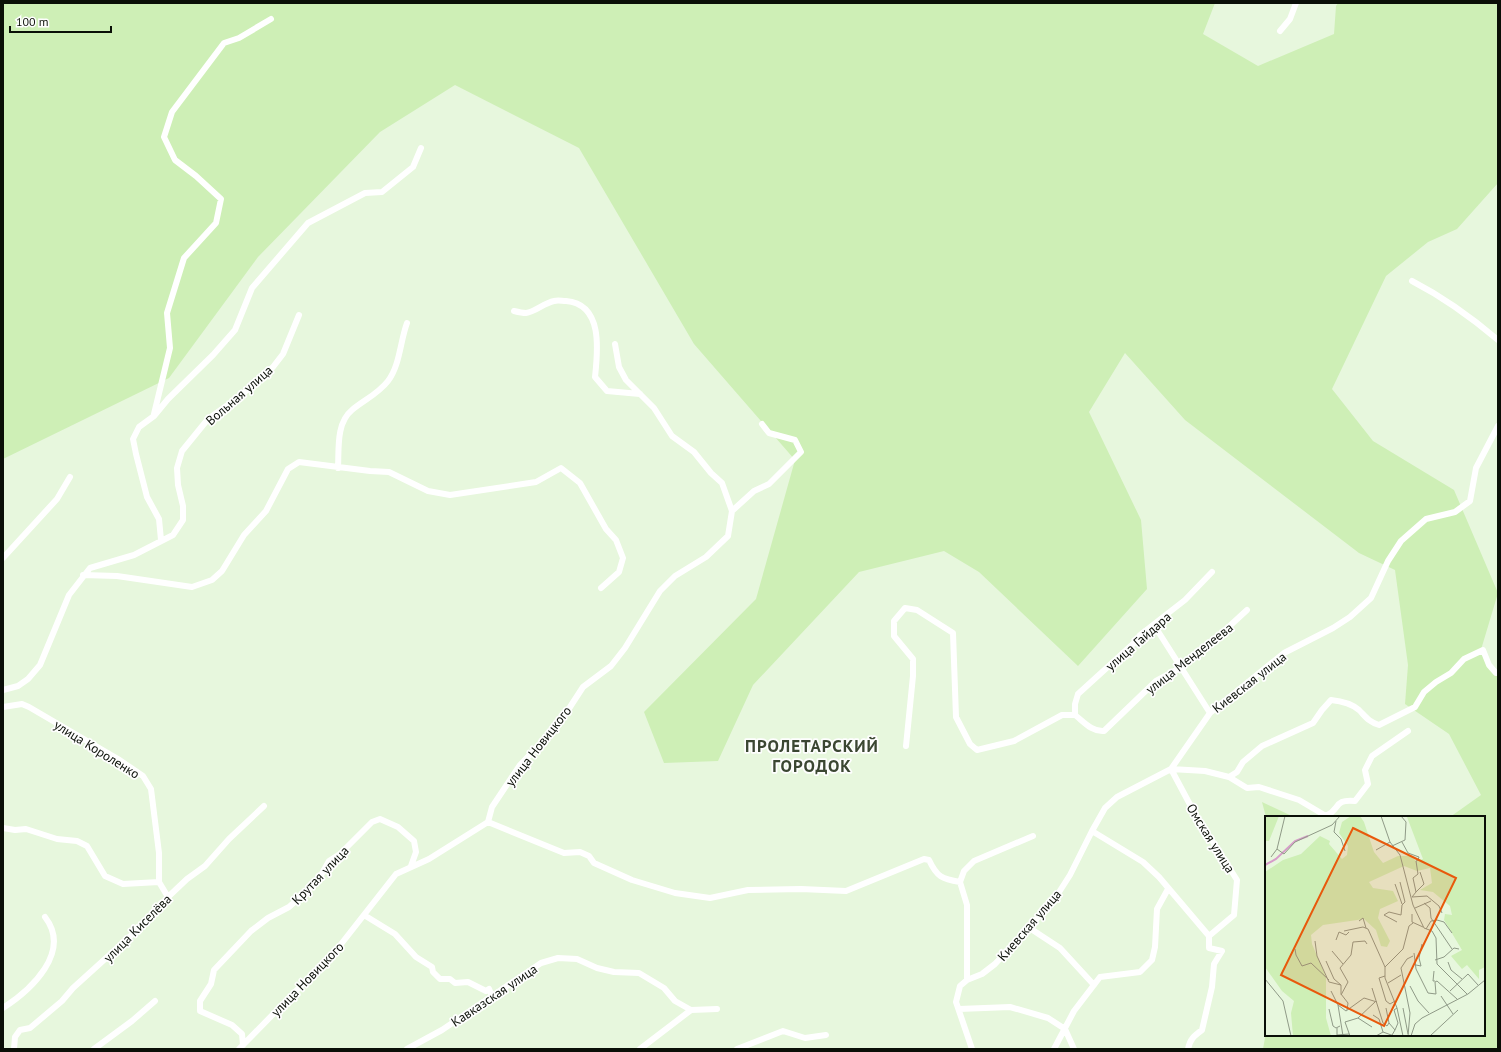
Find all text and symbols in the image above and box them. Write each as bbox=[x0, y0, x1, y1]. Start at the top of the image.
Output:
scale bar bbox=[10, 8, 111, 34]
text: 100 m bbox=[16, 14, 49, 29]
street label: Вольная улица bbox=[202, 362, 276, 429]
street label: улица Гайдара bbox=[1102, 608, 1175, 674]
street label: улица Менделеева bbox=[1142, 619, 1236, 698]
street label: Киевская улица bbox=[1209, 648, 1290, 717]
street label: улица Новицкого bbox=[502, 703, 575, 790]
street label: улица Короленко bbox=[51, 716, 143, 783]
district label: ПРОЛЕТАРСКИЙ ГОРОДОК bbox=[745, 735, 879, 777]
street label: Омская улица bbox=[1183, 800, 1239, 876]
inset map bbox=[1265, 816, 1485, 1036]
street label: Крутая улица bbox=[288, 842, 353, 908]
street label: Киевская улица bbox=[994, 886, 1065, 965]
street label: улица Киселёва bbox=[100, 891, 175, 966]
street label: улица Новицкого bbox=[267, 938, 347, 1020]
street label: Кавказская улица bbox=[448, 960, 541, 1031]

